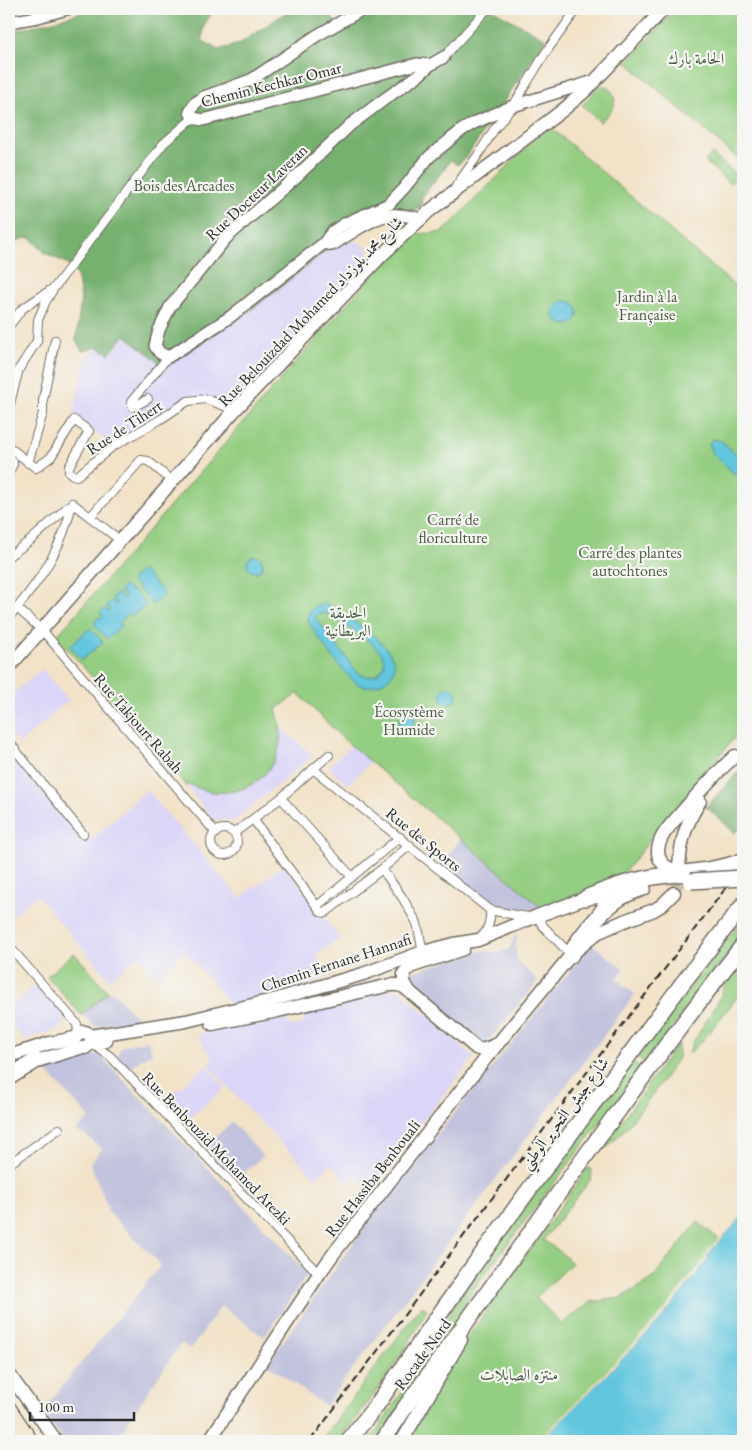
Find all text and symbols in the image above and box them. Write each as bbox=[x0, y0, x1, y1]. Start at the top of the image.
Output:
park label: الحامة بارك bbox=[668, 48, 724, 69]
street label: Chemin Kechkar Omar bbox=[199, 57, 344, 112]
street label: Rue Docteur Laveran bbox=[201, 139, 312, 245]
park label: Bois des Arcades bbox=[134, 175, 234, 196]
street label: Rue Belouizdad Mohamed شارع محمد بلوزداد bbox=[214, 212, 409, 413]
park label: Jardin à la Française bbox=[615, 286, 678, 325]
street label: Rue de Tihert bbox=[82, 395, 166, 460]
park label: Carré de floriculture bbox=[418, 509, 488, 548]
park label: Carré des plantes autochtones bbox=[578, 542, 682, 581]
park label: الحديقة البريطانية bbox=[325, 602, 371, 641]
street label: Rue Takjourt Rabah bbox=[89, 669, 188, 778]
park label: Écosystème Humide bbox=[374, 701, 444, 740]
street label: Rue des Sports bbox=[382, 803, 466, 876]
street label: Chemin Fernane Hannafi bbox=[258, 928, 414, 997]
street label: شارع جيش التحرير الوطني bbox=[515, 1053, 617, 1177]
street label: Rue Benbouzid Mohamed Arezki bbox=[138, 1067, 296, 1230]
street label: Rue Hassiba Benbouali bbox=[320, 1115, 425, 1241]
street label: Rocade Nord bbox=[389, 1314, 456, 1394]
park label: منتزه الصابلات bbox=[480, 1364, 558, 1385]
scale bar bbox=[30, 1390, 134, 1422]
text: 100 m bbox=[38, 1397, 75, 1416]

